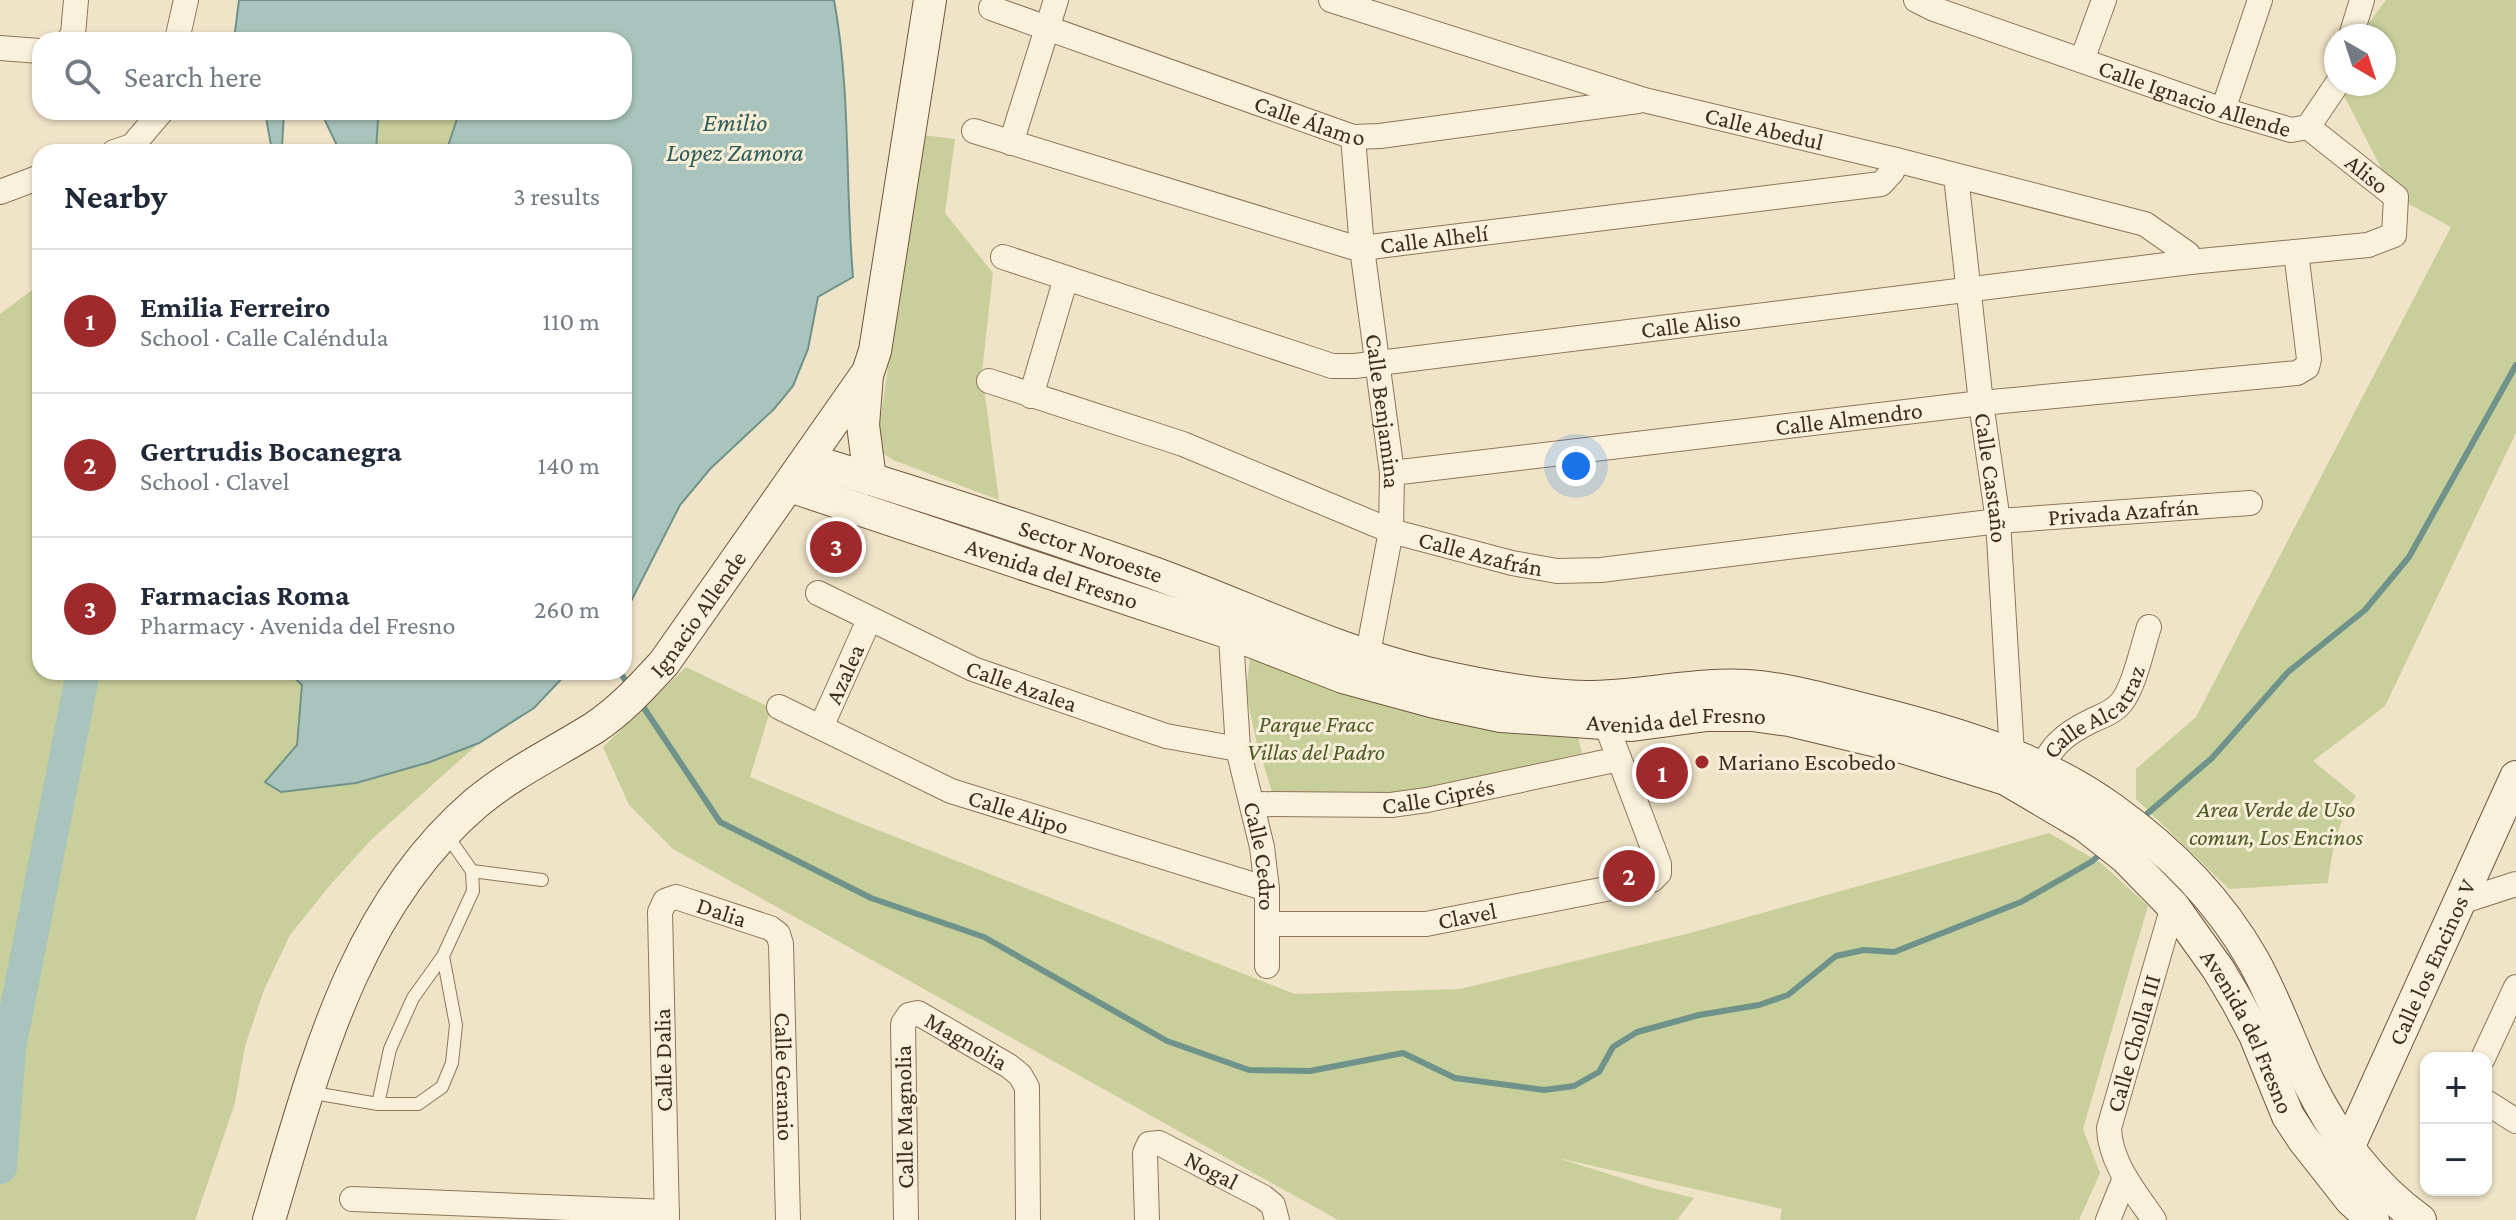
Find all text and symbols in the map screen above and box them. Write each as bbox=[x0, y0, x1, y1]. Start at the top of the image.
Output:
north arrow bbox=[2324, 24, 2396, 96]
search box bbox=[32, 32, 632, 120]
icon: search bbox=[60, 54, 104, 98]
street label: Calle Ignacio Allende bbox=[2095, 54, 2294, 142]
text: Search here bbox=[124, 60, 262, 93]
street label: Calle Álamo bbox=[1251, 89, 1365, 150]
street label: Calle Abedul bbox=[1702, 101, 1826, 155]
water label: Emilio Lopez Zamora bbox=[666, 108, 804, 167]
street label: Aliso bbox=[2340, 148, 2394, 199]
text: Nearby bbox=[64, 178, 167, 215]
text: 3 results bbox=[513, 182, 600, 211]
street label: Calle Alhelí bbox=[1378, 218, 1490, 259]
text: Emilia Ferreiro bbox=[140, 290, 330, 323]
street label: Calle Aliso bbox=[1639, 304, 1742, 343]
text: 1 bbox=[85, 307, 95, 336]
text: 110 m bbox=[542, 307, 600, 336]
text: School · Calle Caléndula bbox=[140, 323, 388, 352]
street label: Calle Benjamina bbox=[1361, 332, 1406, 489]
street label: Calle Almendro bbox=[1774, 396, 1924, 440]
street label: Calle Castaño bbox=[1970, 411, 2013, 544]
text: Gertrudis Bocanegra bbox=[140, 434, 402, 467]
your location bbox=[1556, 446, 1596, 486]
text: 2 bbox=[83, 451, 97, 480]
text: 140 m bbox=[538, 451, 600, 480]
text: School · Clavel bbox=[140, 467, 290, 496]
street label: Privada Azafrán bbox=[2047, 493, 2200, 530]
street label: Sector Noroeste bbox=[1015, 514, 1166, 588]
pin: 3 bbox=[810, 517, 862, 577]
street label: Calle Azafrán bbox=[1416, 525, 1545, 581]
street label: Avenida del Fresno bbox=[962, 532, 1142, 614]
street label: Ignacio Allende bbox=[644, 545, 751, 683]
text: Farmacias Roma bbox=[140, 578, 350, 611]
text: 3 bbox=[84, 595, 96, 624]
text: 260 m bbox=[534, 595, 600, 624]
text: Pharmacy · Avenida del Fresno bbox=[140, 611, 455, 640]
street label: Azalea bbox=[819, 640, 869, 708]
street label: Calle Azalea bbox=[963, 654, 1081, 717]
street label: Calle Alcatraz bbox=[2037, 662, 2150, 763]
street label: Avenida del Fresno bbox=[1586, 701, 1768, 738]
park label: Parque Fracc Villas del Padro bbox=[1247, 710, 1385, 765]
pin: 1 bbox=[1636, 743, 1688, 803]
place label: Mariano Escobedo bbox=[1718, 748, 1896, 775]
marker: Mariano Escobedo bbox=[1693, 753, 1711, 771]
street label: Calle Ciprés bbox=[1382, 772, 1497, 818]
street label: Calle Alipo bbox=[965, 783, 1072, 840]
park label: Area Verde de Uso comun, Los Encinos bbox=[2189, 795, 2364, 850]
street label: Calle Cedro bbox=[1238, 799, 1281, 911]
pin: 2 bbox=[1603, 846, 1655, 906]
street label: Calle los Encinos V bbox=[2382, 874, 2481, 1049]
street label: Dalia bbox=[694, 891, 750, 932]
street label: Clavel bbox=[1436, 897, 1499, 934]
street label: Avenida del Fresno bbox=[2195, 944, 2300, 1117]
street label: Calle Cholla III bbox=[2100, 971, 2166, 1115]
street label: Magnolia bbox=[920, 1006, 1013, 1075]
street label: Calle Dalia bbox=[648, 1008, 677, 1112]
street label: Calle Geranio bbox=[770, 1012, 800, 1141]
street label: Calle Magnolia bbox=[889, 1045, 918, 1189]
map controls bbox=[2420, 1052, 2492, 1196]
button: + bbox=[2420, 1052, 2492, 1124]
button: − bbox=[2420, 1124, 2492, 1196]
street label: Nogal bbox=[1180, 1145, 1243, 1195]

